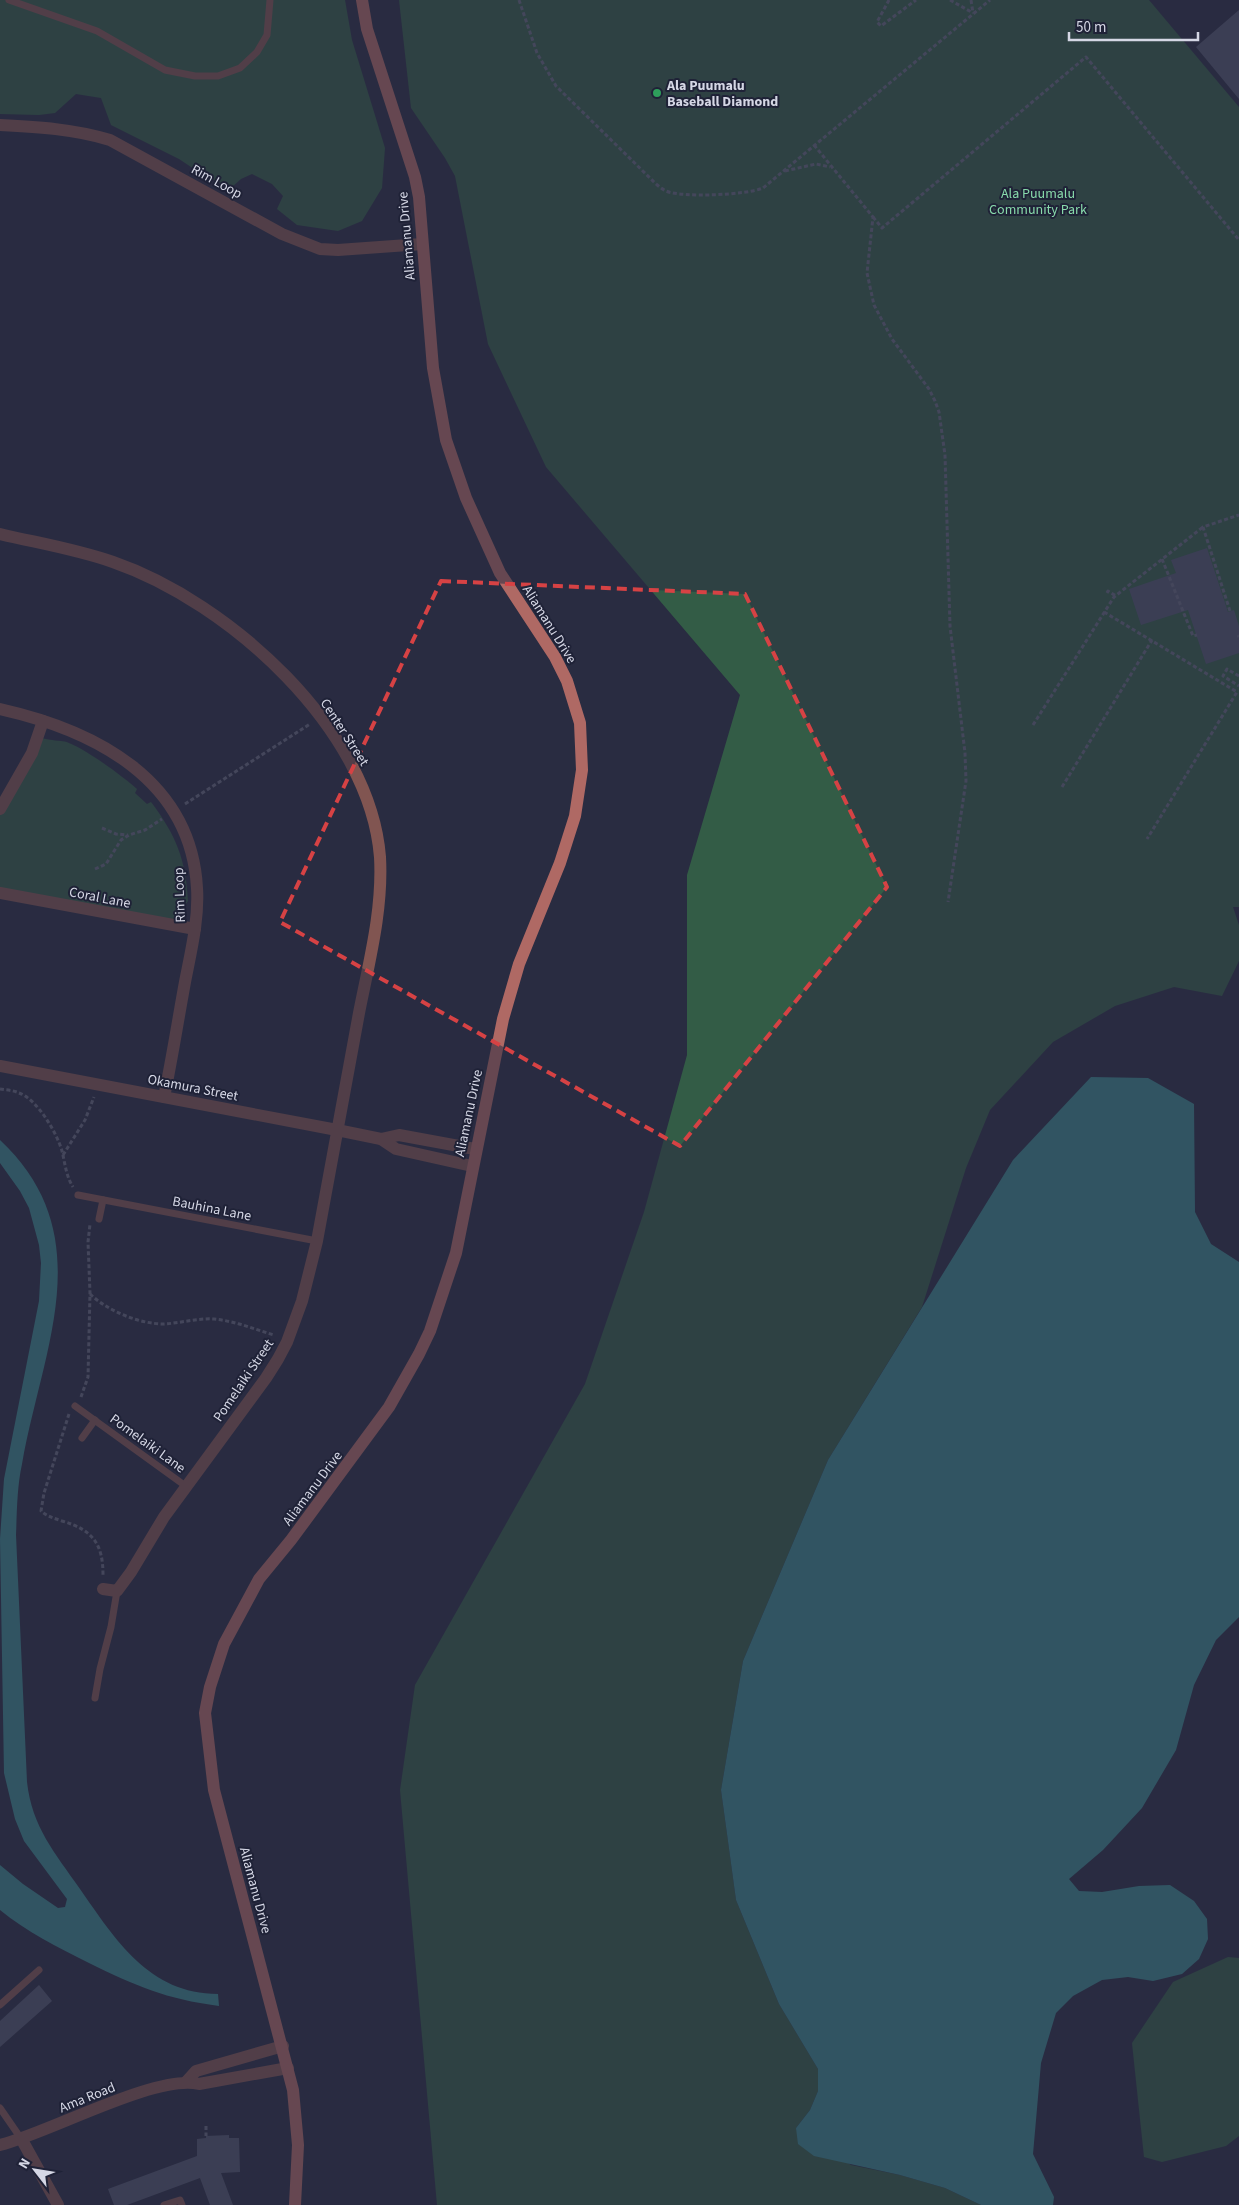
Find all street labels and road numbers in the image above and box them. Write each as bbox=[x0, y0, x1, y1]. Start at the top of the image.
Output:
street label: Rim Loop bbox=[187, 160, 246, 204]
street label: Aliamanu Drive bbox=[393, 191, 421, 281]
street label: Aliamanu Drive bbox=[517, 582, 581, 668]
street label: Center Street bbox=[315, 695, 374, 770]
street label: Rim Loop bbox=[169, 867, 191, 923]
street label: Coral Lane bbox=[67, 882, 132, 914]
street label: Aliamanu Drive bbox=[450, 1068, 488, 1159]
street label: Okamura Street bbox=[146, 1069, 240, 1107]
street label: Bauhina Lane bbox=[171, 1192, 253, 1226]
street label: Pomelaiki Street bbox=[209, 1335, 279, 1426]
street label: Pomelaiki Lane bbox=[105, 1409, 190, 1478]
street label: Aliamanu Drive bbox=[278, 1447, 348, 1530]
street label: Aliamanu Drive bbox=[234, 1845, 276, 1936]
street label: Ama Road bbox=[56, 2078, 119, 2118]

